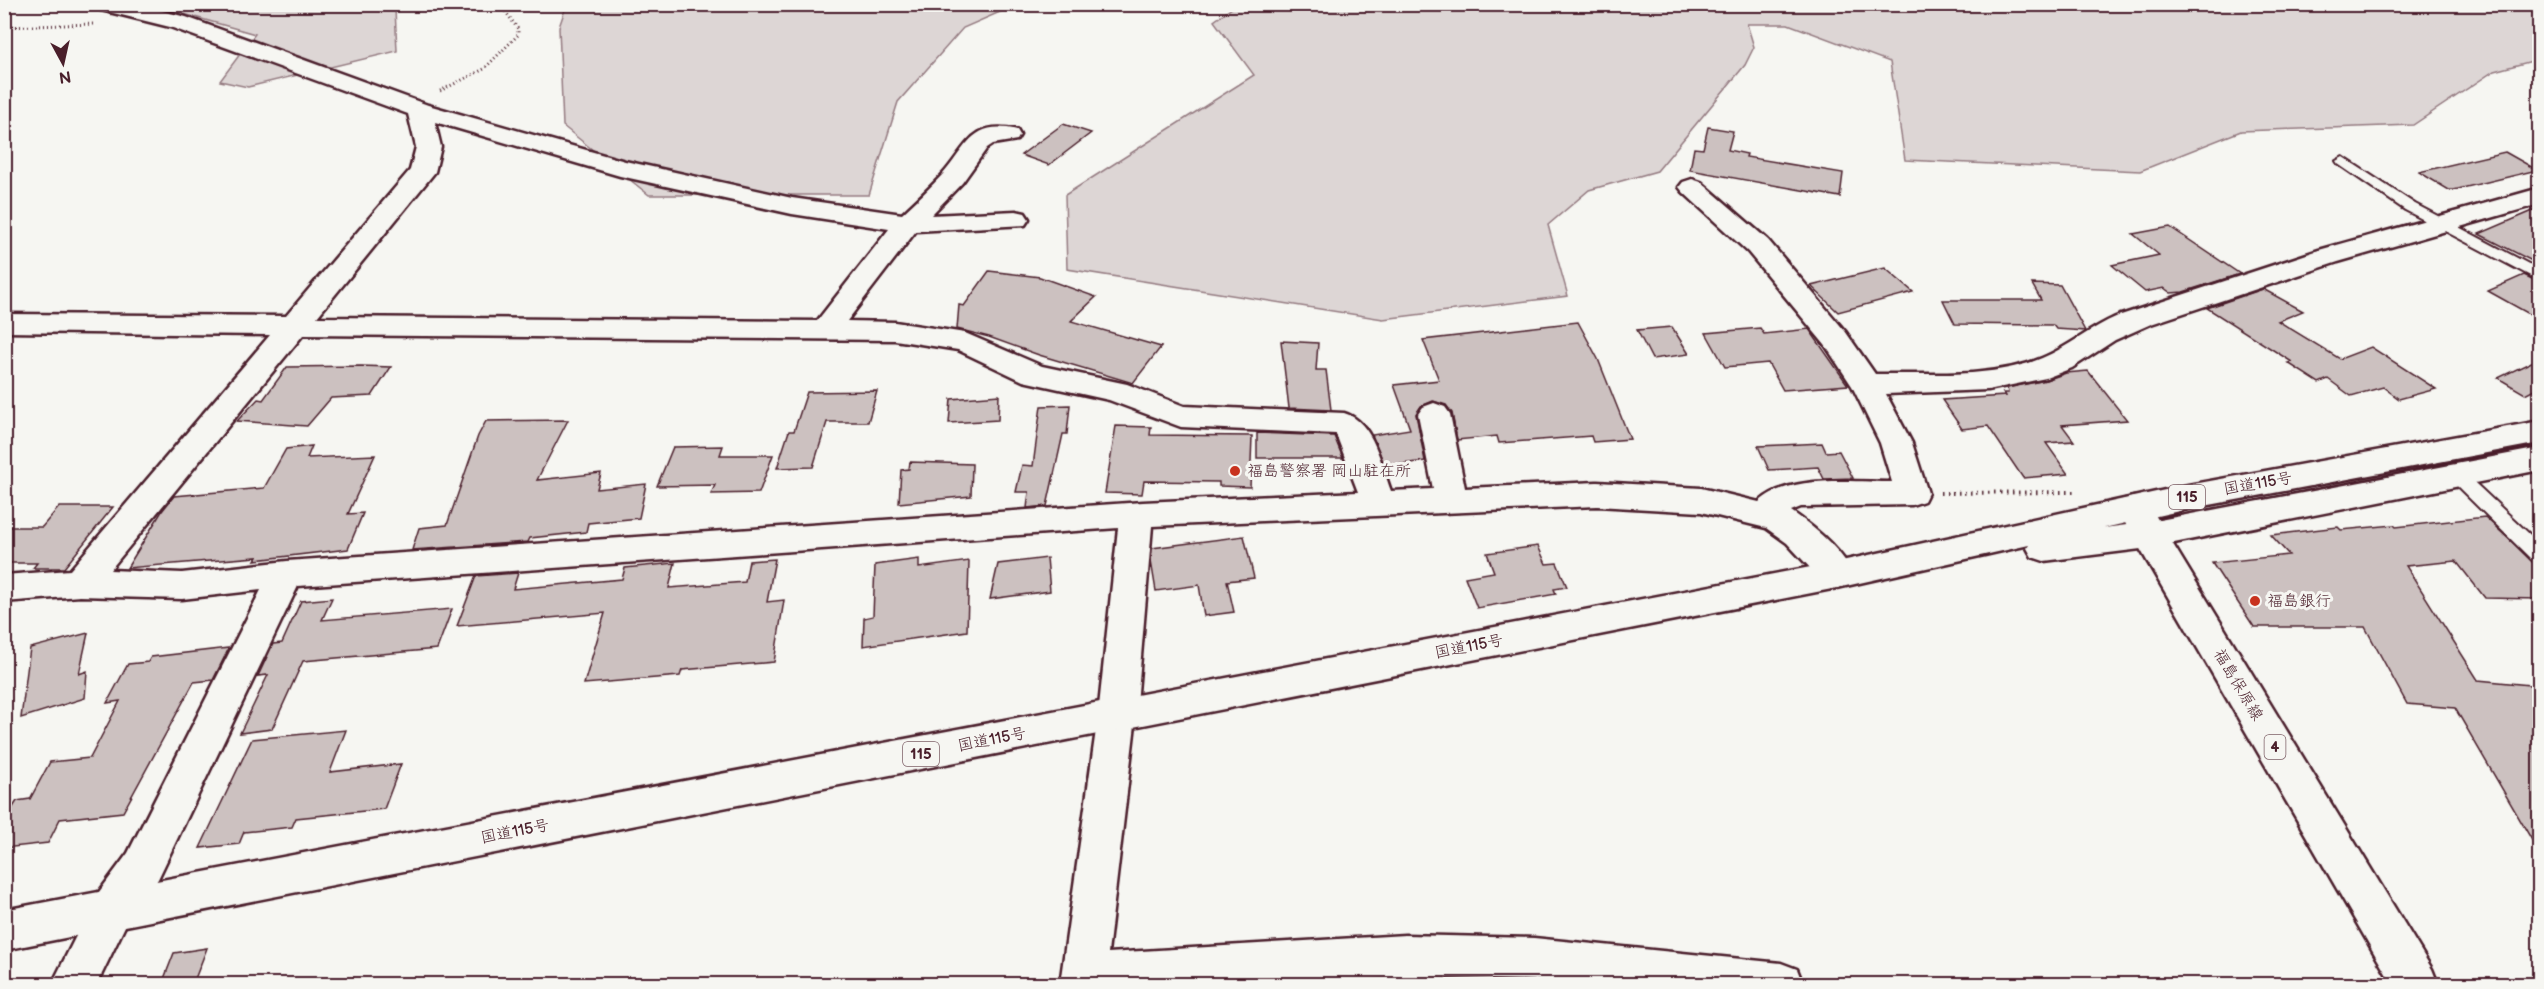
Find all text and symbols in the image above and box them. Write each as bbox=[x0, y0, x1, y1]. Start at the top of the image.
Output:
north arrow bbox=[33, 33, 93, 93]
text: N bbox=[58, 66, 72, 87]
place label: 福島警察署 岡山駐在所 bbox=[1247, 462, 1411, 481]
marker: 福島警察署 岡山駐在所 bbox=[1228, 464, 1242, 478]
street label: 国道115号 bbox=[2222, 469, 2294, 499]
road number: 115 bbox=[2169, 485, 2205, 509]
place label: 福島銀行 bbox=[2267, 592, 2331, 611]
marker: 福島銀行 bbox=[2248, 594, 2262, 608]
street label: 国道115号 bbox=[1433, 631, 1505, 663]
street label: 福島保原線 bbox=[2209, 646, 2267, 724]
street label: 国道115号 bbox=[956, 724, 1028, 756]
road number: 4 bbox=[2264, 735, 2286, 759]
road number: 115 bbox=[903, 742, 939, 766]
street label: 国道115号 bbox=[479, 816, 551, 848]

